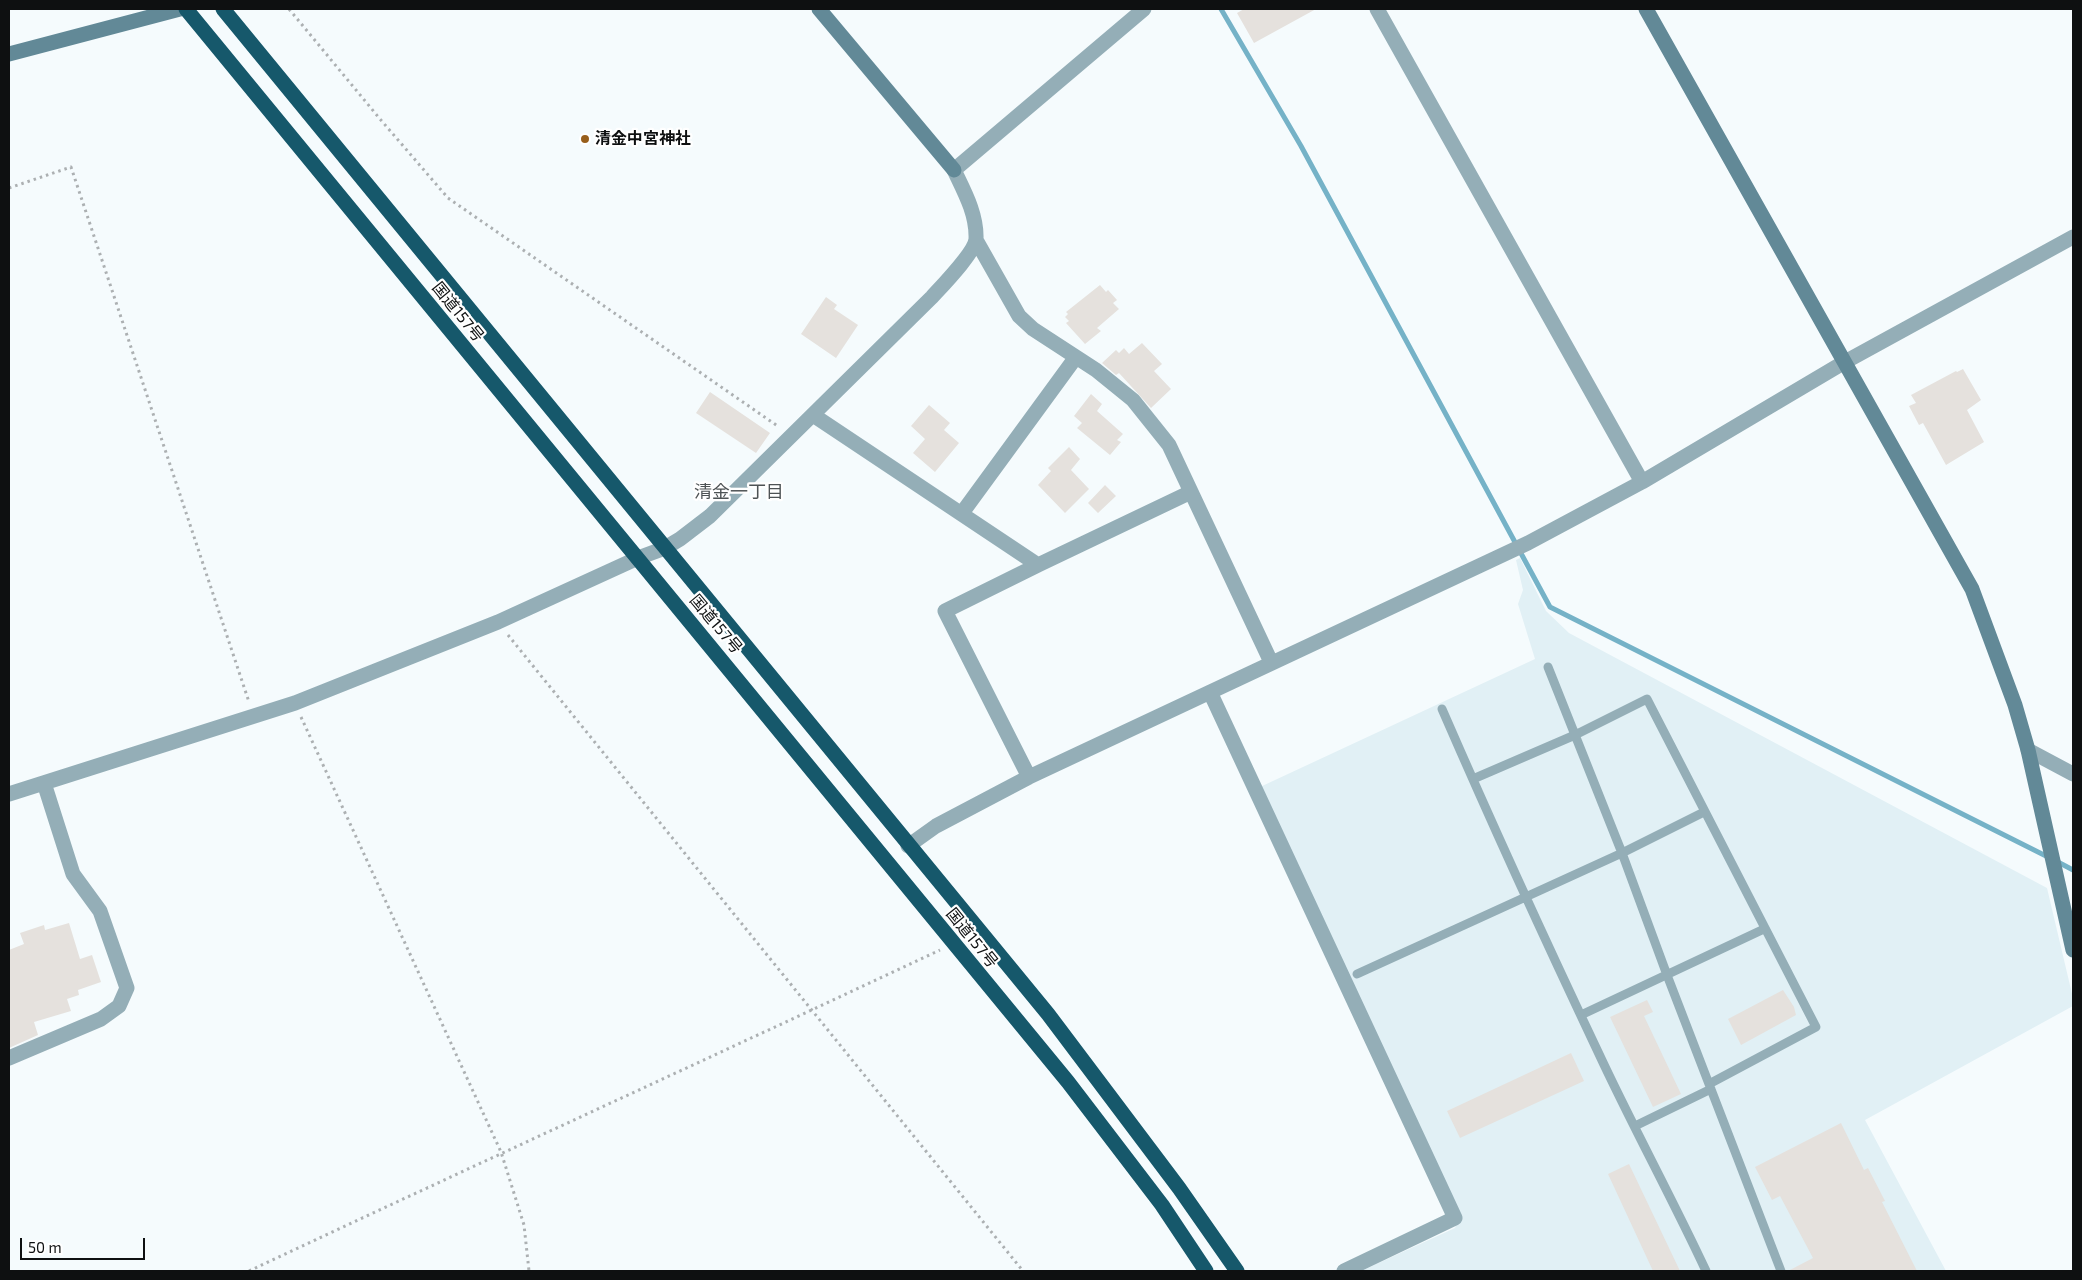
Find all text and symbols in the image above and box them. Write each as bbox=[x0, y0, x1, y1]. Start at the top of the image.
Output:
place label: 清金中宮神社 bbox=[595, 129, 691, 149]
marker: 清金中宮神社 bbox=[579, 133, 591, 145]
street label: 国道157号 bbox=[428, 278, 488, 346]
district label: 清金一丁目 bbox=[694, 481, 784, 503]
street label: 国道157号 bbox=[686, 591, 746, 657]
street label: 国道157号 bbox=[942, 904, 1002, 972]
scale bar bbox=[22, 1228, 148, 1260]
text: 50 m bbox=[28, 1238, 62, 1256]

